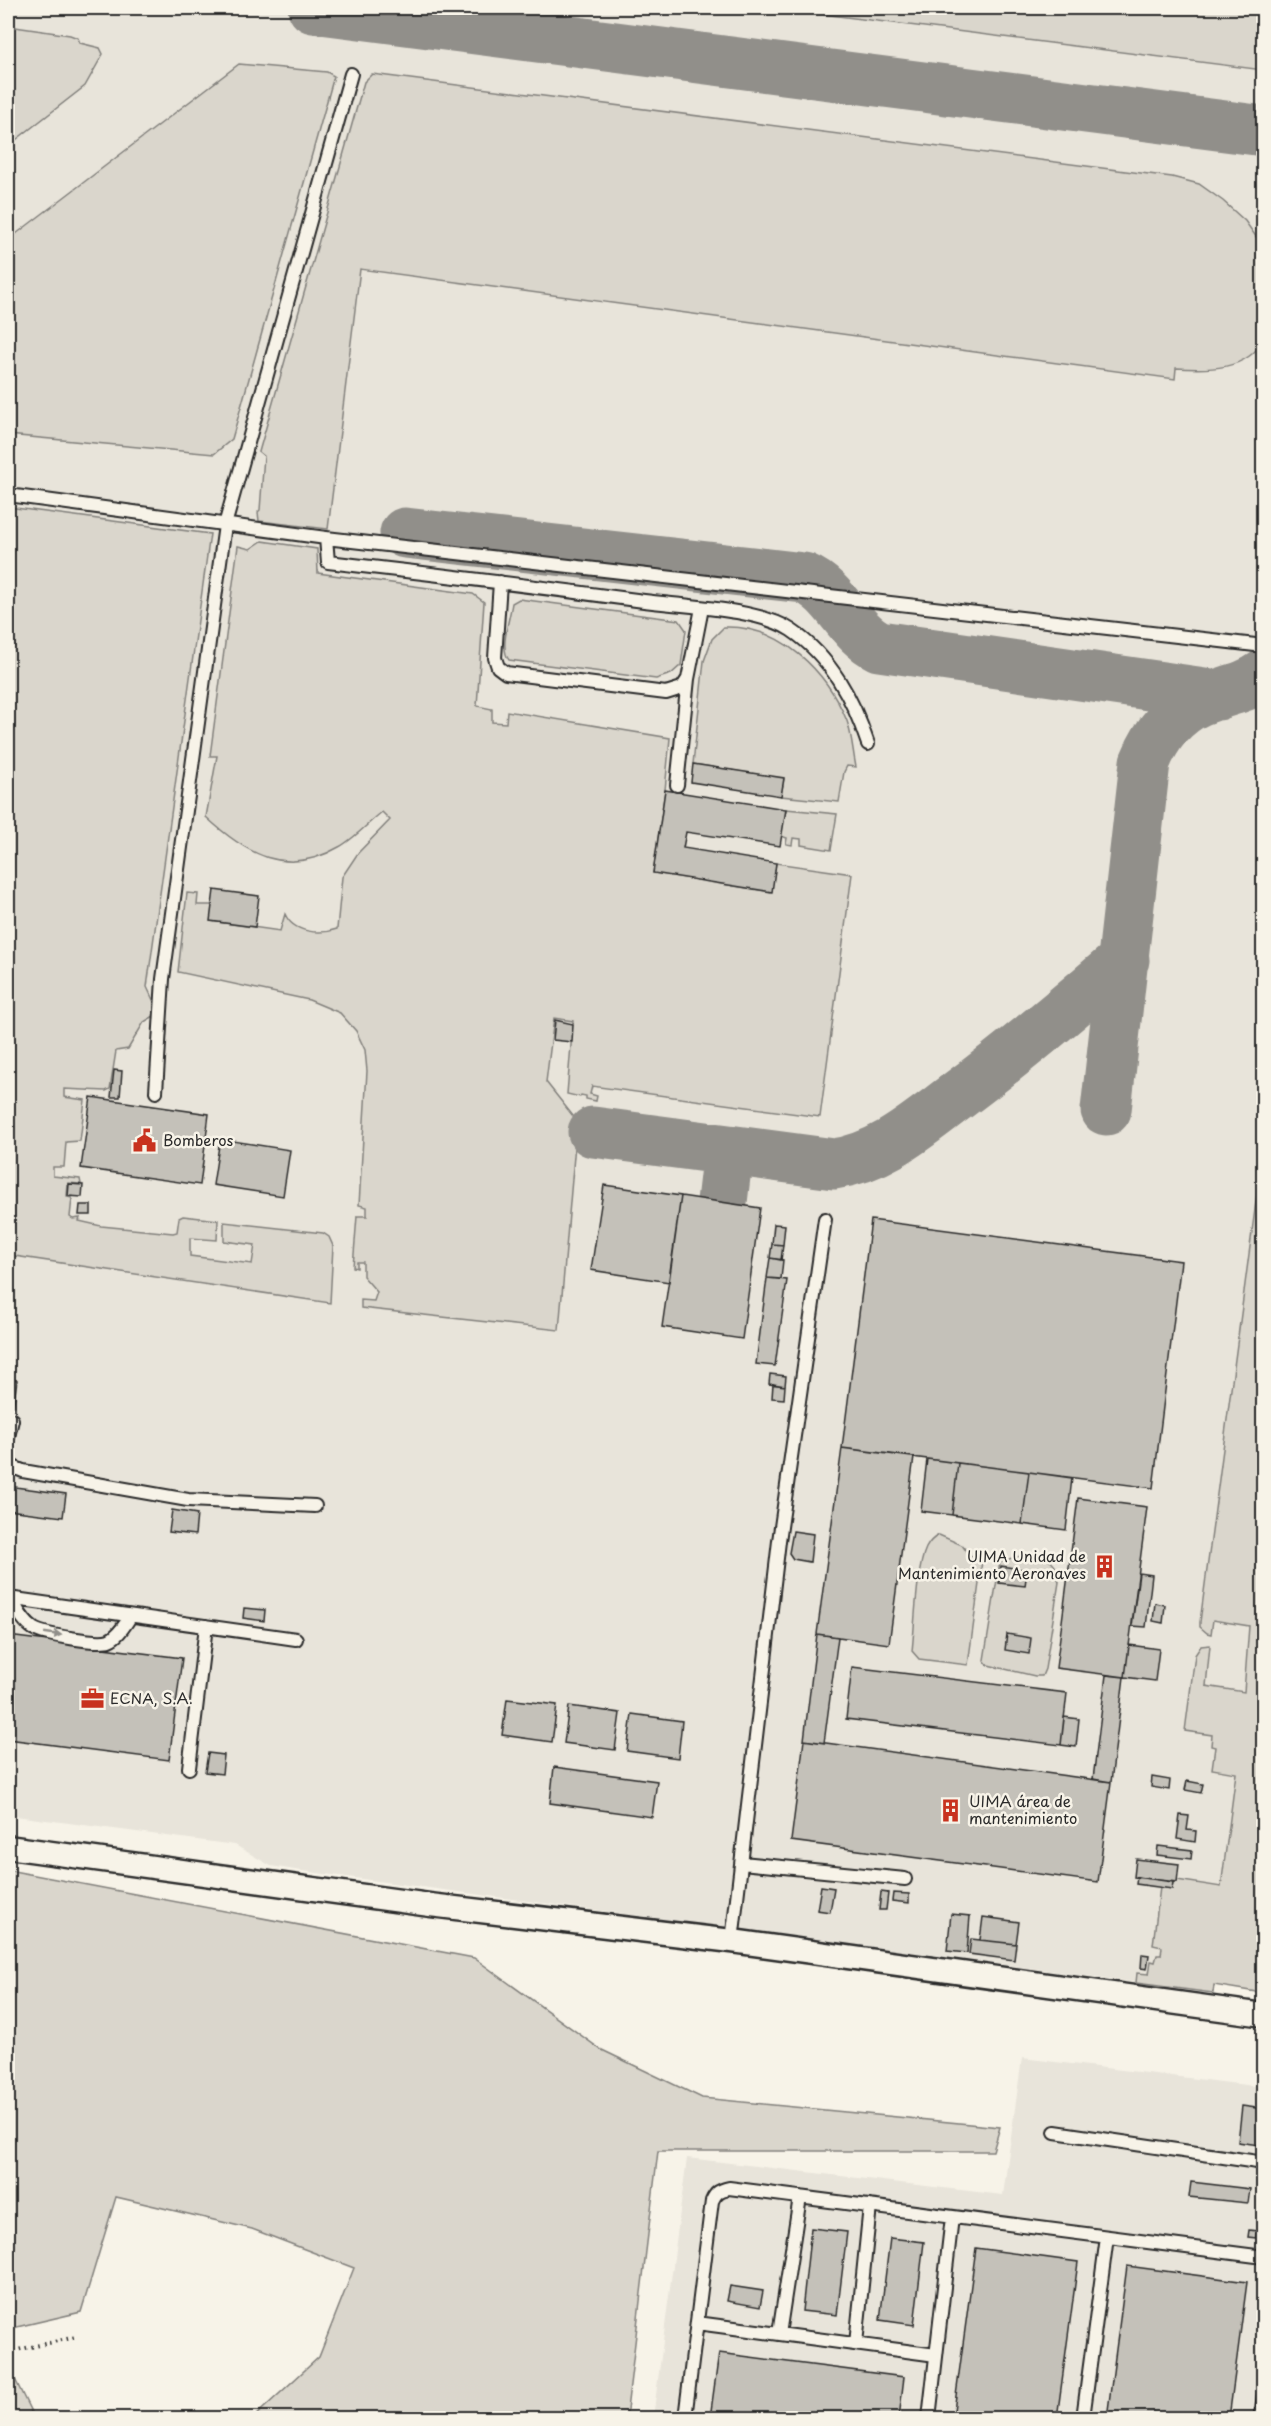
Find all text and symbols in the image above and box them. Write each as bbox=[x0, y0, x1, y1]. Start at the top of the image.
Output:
public building icon: Bomberos bbox=[132, 1128, 158, 1154]
place label: Bomberos bbox=[163, 1128, 234, 1151]
place label: UIMA Unidad de Mantenimiento Aeronaves bbox=[898, 1544, 1086, 1584]
building icon: UIMA Unidad de Mantenimiento Aeronaves bbox=[1091, 1553, 1117, 1579]
one-way arrow bbox=[44, 1630, 63, 1639]
office icon: ECNA, S.A. bbox=[79, 1686, 105, 1712]
place label: ECNA, S.A. bbox=[110, 1686, 193, 1709]
place label: UIMA área de mantenimiento bbox=[969, 1789, 1077, 1829]
building icon: UIMA área de mantenimiento bbox=[938, 1798, 964, 1824]

